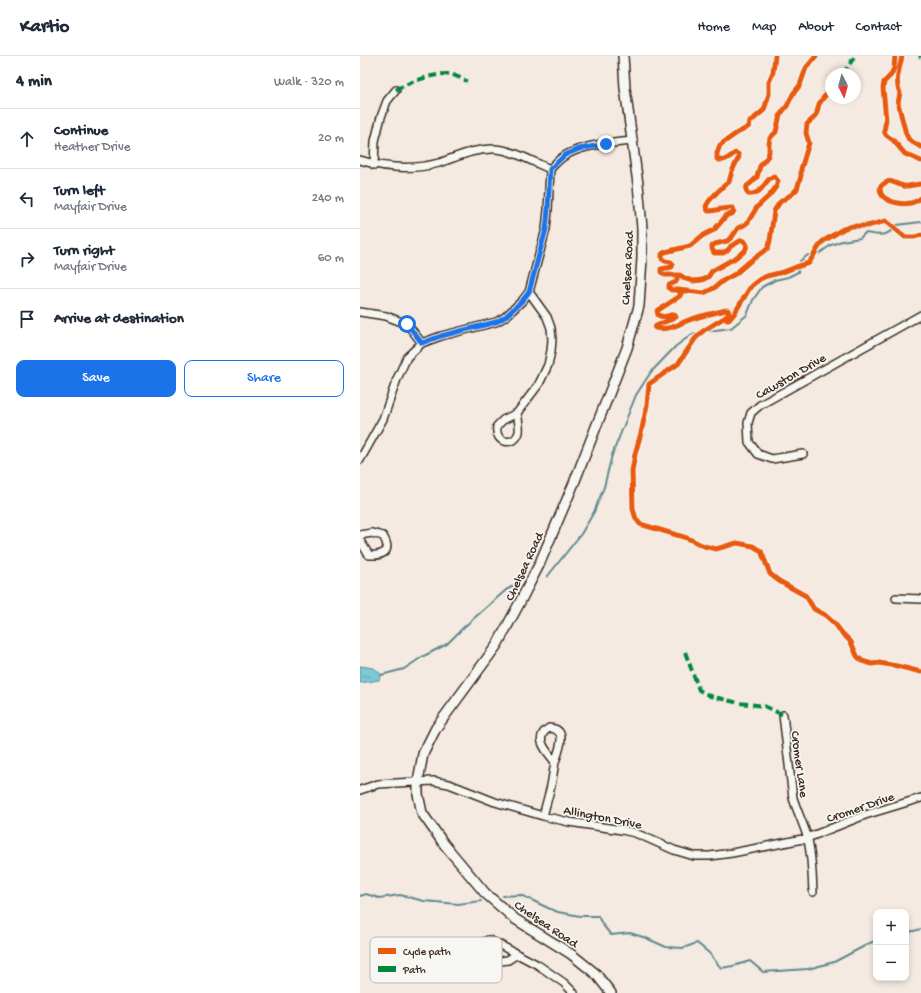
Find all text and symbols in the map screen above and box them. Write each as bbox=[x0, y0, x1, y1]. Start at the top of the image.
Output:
text: Kartio bbox=[20, 16, 69, 39]
text: Home bbox=[698, 19, 730, 36]
text: Map bbox=[752, 19, 776, 36]
text: About bbox=[798, 19, 834, 36]
text: Contact bbox=[856, 19, 901, 36]
north arrow bbox=[825, 68, 861, 104]
text: 4 min bbox=[16, 72, 52, 92]
text: Walk · 320 m bbox=[274, 75, 344, 90]
text: Continue bbox=[54, 122, 108, 140]
icon: ahead bbox=[16, 128, 38, 150]
text: 20 m bbox=[318, 131, 344, 146]
route end bbox=[597, 135, 615, 153]
text: Heather Drive bbox=[54, 140, 130, 155]
text: Turn left bbox=[54, 182, 105, 200]
icon: left bbox=[16, 188, 38, 210]
text: 240 m bbox=[312, 191, 344, 206]
text: Mayfair Drive bbox=[54, 200, 127, 215]
street label: Chelsea Road bbox=[619, 230, 638, 305]
text: Turn right bbox=[54, 242, 114, 260]
icon: right bbox=[16, 248, 38, 270]
text: 60 m bbox=[318, 251, 344, 266]
text: Mayfair Drive bbox=[54, 260, 127, 275]
icon: arrive bbox=[16, 308, 38, 330]
text: Arrive at destination bbox=[54, 310, 184, 328]
route start bbox=[398, 315, 416, 333]
street label: Cawston Drive bbox=[753, 351, 829, 403]
button: Save bbox=[16, 360, 176, 397]
button: Share bbox=[184, 360, 344, 397]
street label: Chelsea Road bbox=[503, 529, 548, 604]
street label: Cromer Lane bbox=[786, 730, 811, 799]
street label: Cromer Drive bbox=[825, 790, 897, 827]
street label: Allington Drive bbox=[562, 804, 643, 833]
street label: Chelsea Road bbox=[511, 898, 582, 953]
map controls bbox=[873, 909, 909, 981]
button: + bbox=[873, 909, 909, 945]
legend bbox=[370, 937, 502, 983]
button: − bbox=[873, 945, 909, 981]
text: Cycle path bbox=[403, 947, 451, 959]
text: Path bbox=[402, 965, 426, 977]

